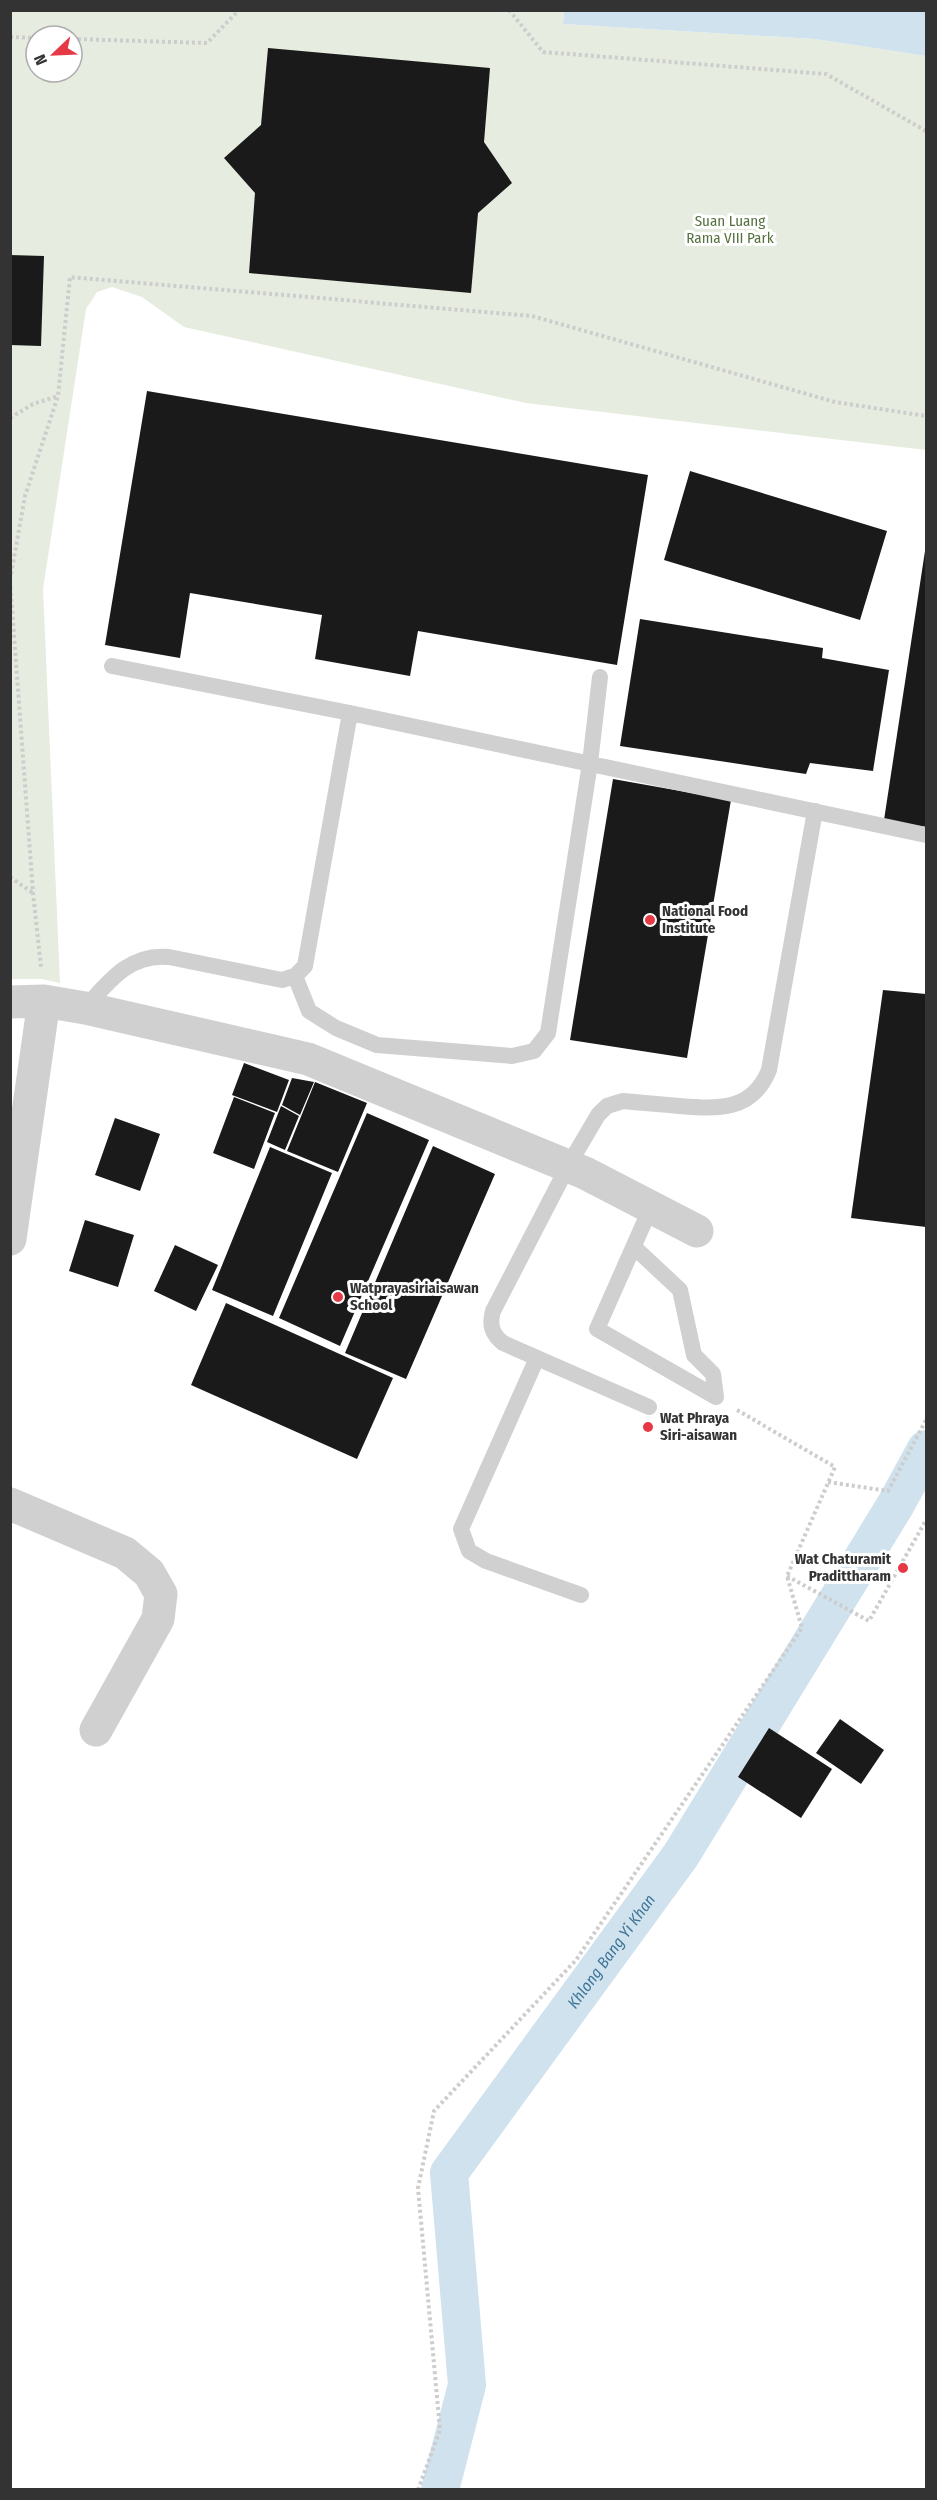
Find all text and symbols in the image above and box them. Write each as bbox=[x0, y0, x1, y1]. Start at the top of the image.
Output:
north arrow bbox=[24, 24, 84, 84]
text: N bbox=[30, 52, 51, 68]
park label: Suan Luang Rama VIII Park bbox=[686, 212, 774, 247]
place label: National Food Institute bbox=[662, 902, 748, 937]
marker: National Food Institute bbox=[643, 913, 657, 927]
place label: Watprayasiriaisawan School bbox=[350, 1279, 479, 1314]
marker: Watprayasiriaisawan School bbox=[331, 1290, 345, 1304]
place label: Wat Phraya Siri-aisawan bbox=[660, 1409, 737, 1444]
marker: Wat Phraya Siri-aisawan bbox=[641, 1420, 655, 1434]
place label: Wat Chaturamit Pradittharam bbox=[795, 1550, 892, 1585]
marker: Wat Chaturamit Pradittharam bbox=[896, 1561, 910, 1575]
water label: Khlong Bang Yi Khan bbox=[563, 1891, 659, 2012]

